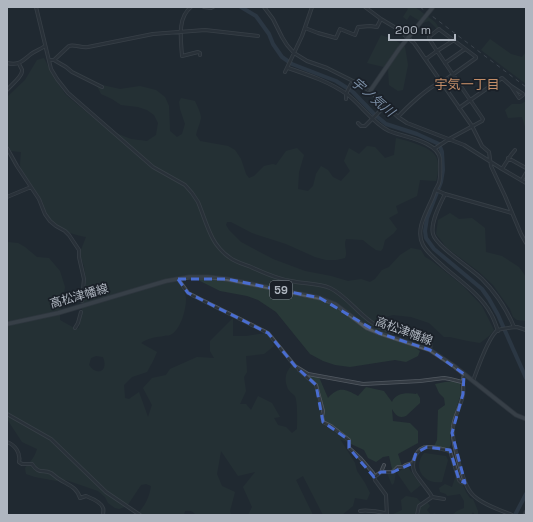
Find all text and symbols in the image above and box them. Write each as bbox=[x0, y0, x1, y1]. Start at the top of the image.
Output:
scale bar bbox=[389, 16, 455, 42]
text: 200 m bbox=[395, 22, 431, 38]
water label: 宇ノ気川 bbox=[348, 74, 400, 122]
district label: 宇気一丁目 bbox=[434, 76, 500, 93]
street label: 高松津幡線 bbox=[48, 280, 110, 312]
road number: 59 bbox=[270, 281, 292, 299]
street label: 高松津幡線 bbox=[373, 313, 435, 349]

